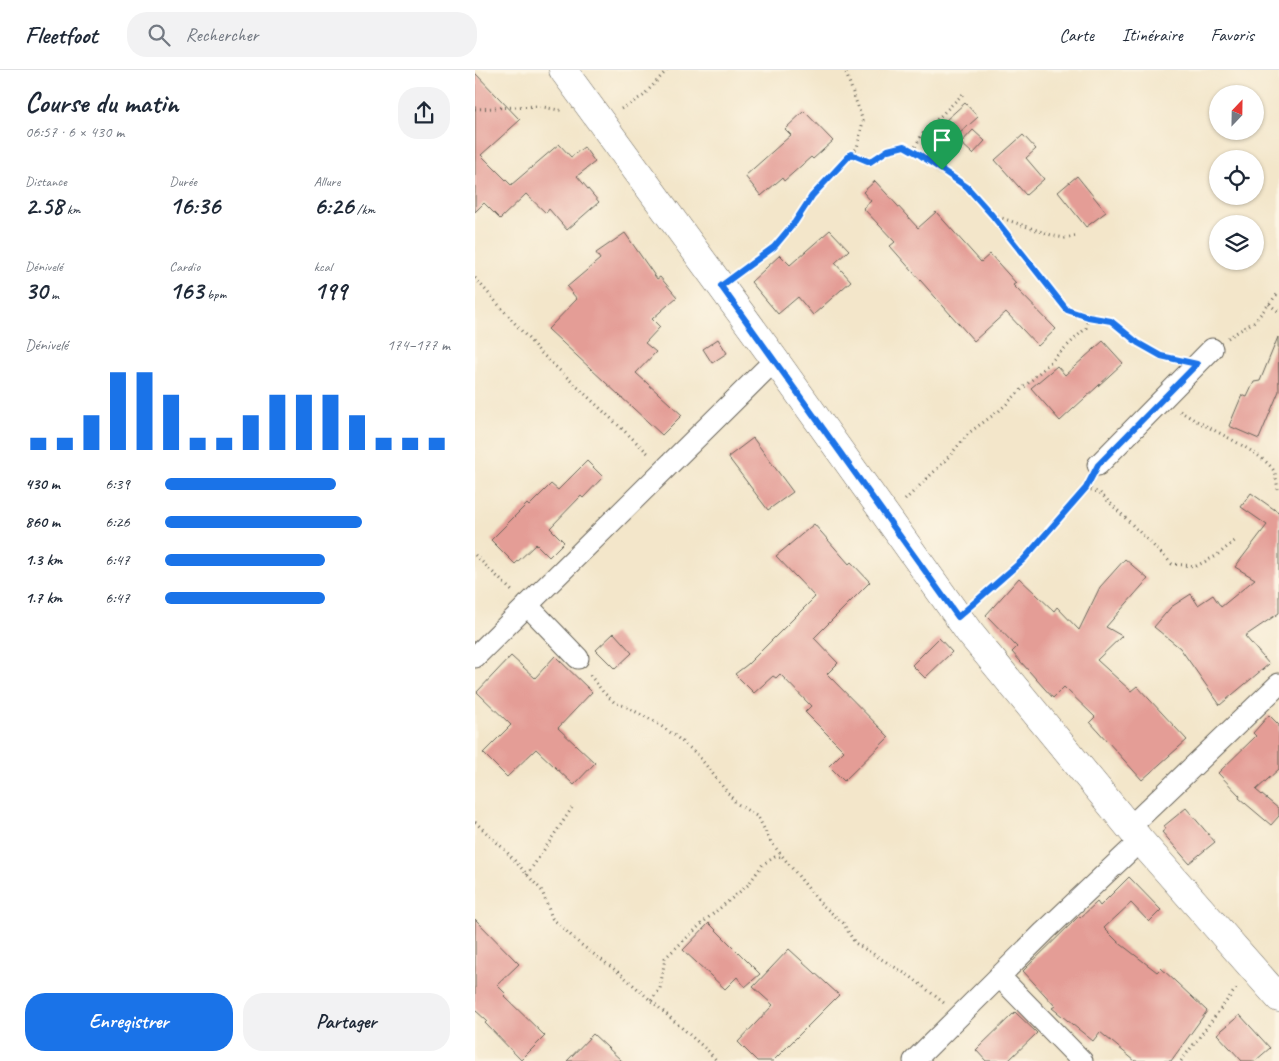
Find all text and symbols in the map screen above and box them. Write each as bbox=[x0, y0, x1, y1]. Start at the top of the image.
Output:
search box bbox=[127, 12, 477, 57]
text: Fleetfoot bbox=[25, 20, 97, 50]
icon: search bbox=[145, 21, 173, 49]
text: Rechercher bbox=[185, 23, 258, 47]
text: Carte bbox=[1059, 24, 1094, 46]
text: Itinéraire bbox=[1122, 24, 1183, 46]
text: Favoris bbox=[1211, 24, 1254, 46]
text: Course du matin bbox=[25, 85, 178, 120]
north arrow bbox=[1209, 85, 1264, 140]
map controls bbox=[1209, 85, 1264, 270]
button: share bbox=[398, 87, 450, 139]
pin bbox=[921, 119, 963, 170]
text: 06:57 · 6 × 430 m bbox=[25, 122, 124, 142]
icon: arrive bbox=[928, 126, 956, 154]
button: locate bbox=[1209, 150, 1264, 205]
text: Distance bbox=[25, 173, 67, 190]
text: Durée bbox=[169, 173, 197, 190]
text: Allure bbox=[314, 173, 340, 190]
text: 2.58 bbox=[25, 190, 63, 222]
text: 16:36 bbox=[169, 190, 220, 222]
text: 6:26 bbox=[314, 190, 353, 222]
text: km bbox=[63, 201, 80, 218]
text: /km bbox=[353, 201, 375, 218]
button: layers bbox=[1209, 215, 1264, 270]
text: Dénivelé bbox=[25, 258, 63, 275]
text: Cardio bbox=[169, 258, 200, 275]
text: kcal bbox=[314, 258, 332, 275]
text: 30 bbox=[25, 275, 48, 307]
text: 163 bbox=[169, 275, 204, 307]
text: 199 bbox=[314, 275, 347, 307]
text: m bbox=[48, 286, 59, 303]
text: bpm bbox=[204, 286, 226, 303]
text: Dénivelé bbox=[25, 335, 68, 355]
text: 174–177 m bbox=[387, 335, 450, 355]
text: 430 m bbox=[25, 474, 60, 494]
text: 6:39 bbox=[105, 474, 130, 494]
text: 860 m bbox=[25, 512, 60, 532]
text: 6:26 bbox=[105, 512, 130, 532]
text: 1.3 km bbox=[25, 550, 62, 570]
text: 6:47 bbox=[105, 550, 130, 570]
text: 1.7 km bbox=[25, 588, 62, 608]
text: 6:47 bbox=[105, 588, 130, 608]
button: Enregistrer bbox=[25, 993, 233, 1051]
button: Partager bbox=[243, 993, 450, 1051]

